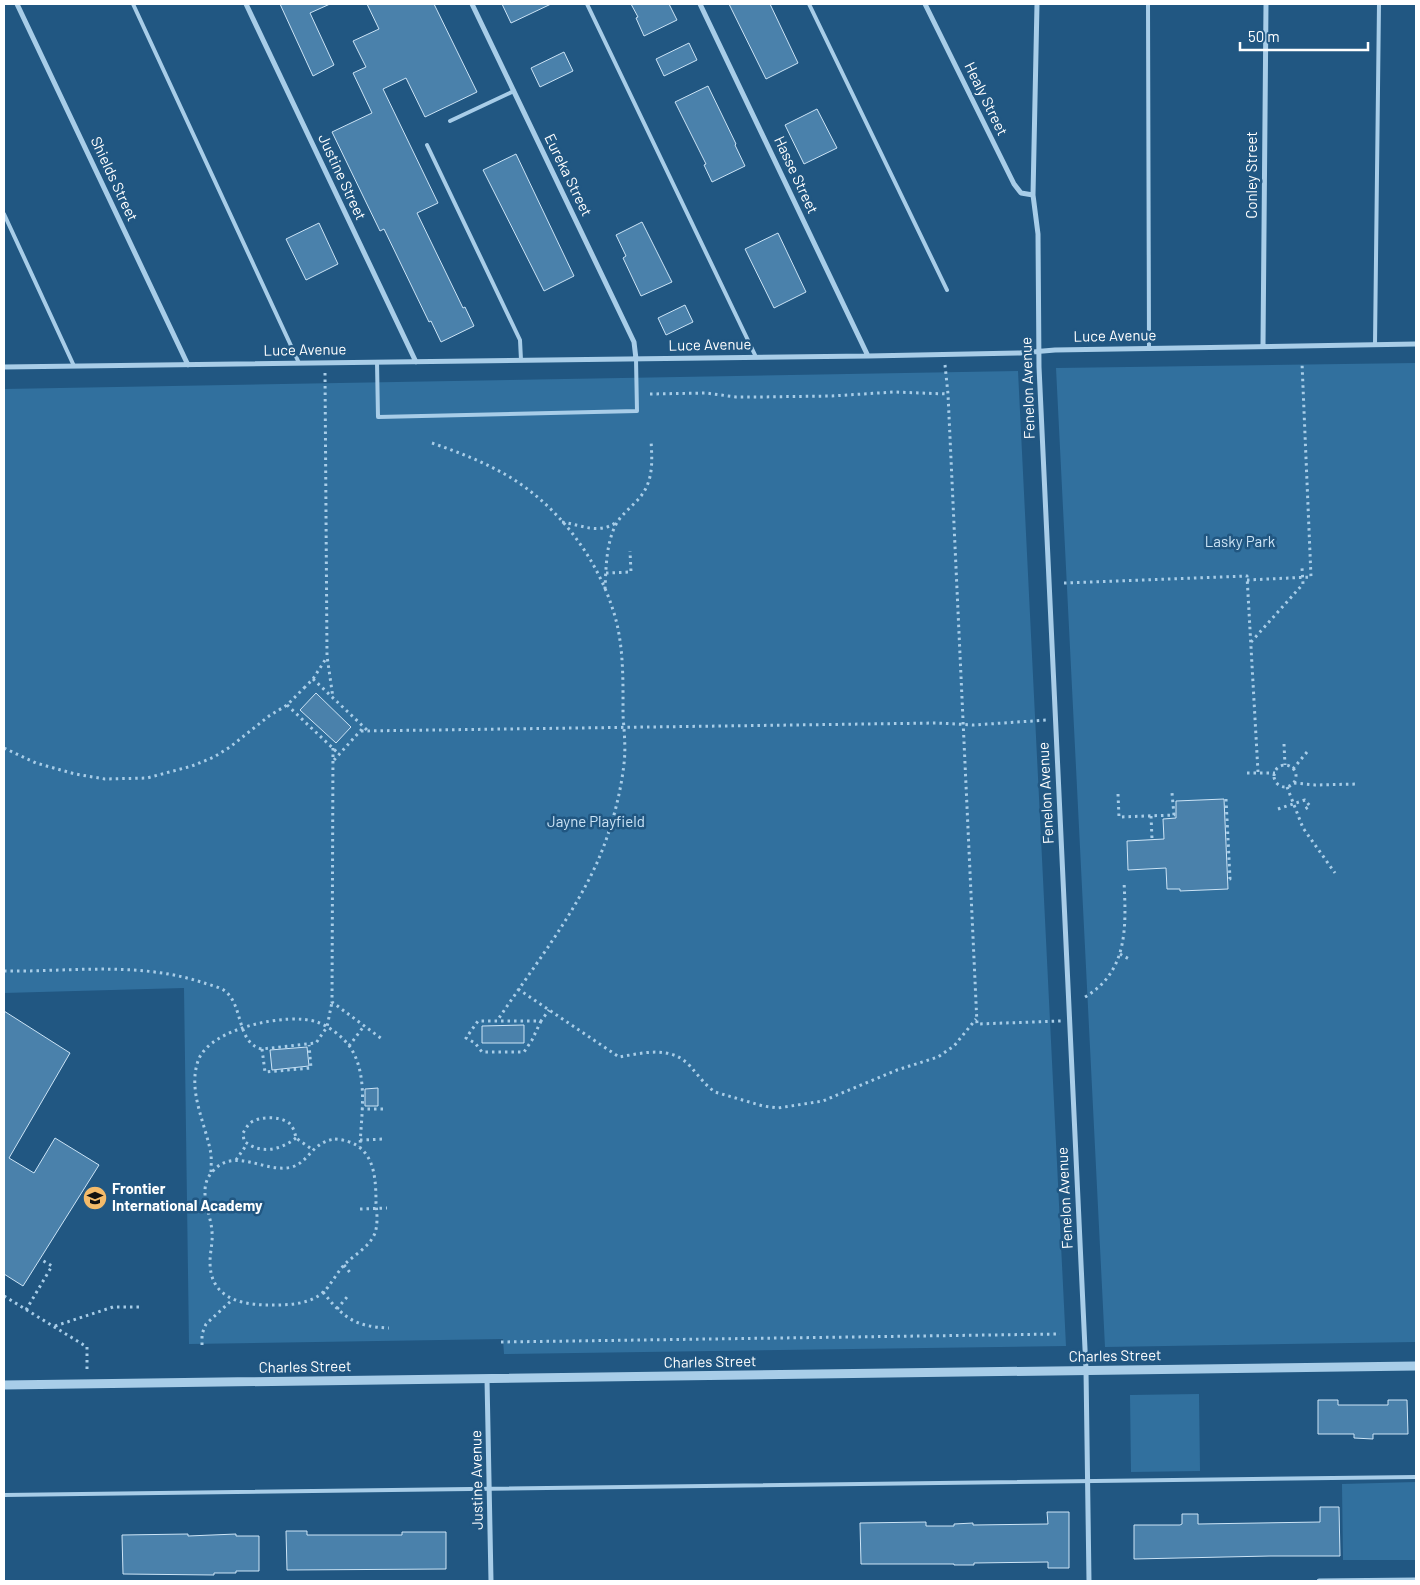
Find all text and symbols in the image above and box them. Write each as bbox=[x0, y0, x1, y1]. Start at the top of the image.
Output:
scale bar bbox=[1240, 20, 1368, 52]
text: 50 m bbox=[1248, 27, 1280, 45]
street label: Healy Street bbox=[961, 59, 1012, 138]
street label: Eureka Street bbox=[541, 130, 597, 219]
street label: Justine Street bbox=[315, 131, 371, 223]
street label: Conley Street bbox=[1242, 131, 1260, 219]
street label: Shields Street bbox=[87, 133, 142, 224]
street label: Hasse Street bbox=[771, 133, 823, 216]
street label: Luce Avenue bbox=[1073, 325, 1157, 345]
street label: Luce Avenue bbox=[668, 334, 752, 354]
street label: Fenelon Avenue bbox=[1016, 337, 1038, 439]
street label: Luce Avenue bbox=[263, 339, 347, 359]
park label: Lasky Park bbox=[1205, 532, 1276, 550]
street label: Fenelon Avenue bbox=[1033, 742, 1057, 845]
park label: Jayne Playfield bbox=[547, 812, 645, 830]
street label: Fenelon Avenue bbox=[1052, 1147, 1076, 1250]
place label: Frontier International Academy bbox=[112, 1179, 263, 1214]
school or university icon: Frontier International Academy bbox=[82, 1185, 108, 1211]
street label: Charles Street bbox=[1068, 1345, 1162, 1365]
street label: Charles Street bbox=[663, 1351, 757, 1371]
street label: Charles Street bbox=[258, 1356, 352, 1376]
street label: Justine Avenue bbox=[466, 1430, 486, 1530]

